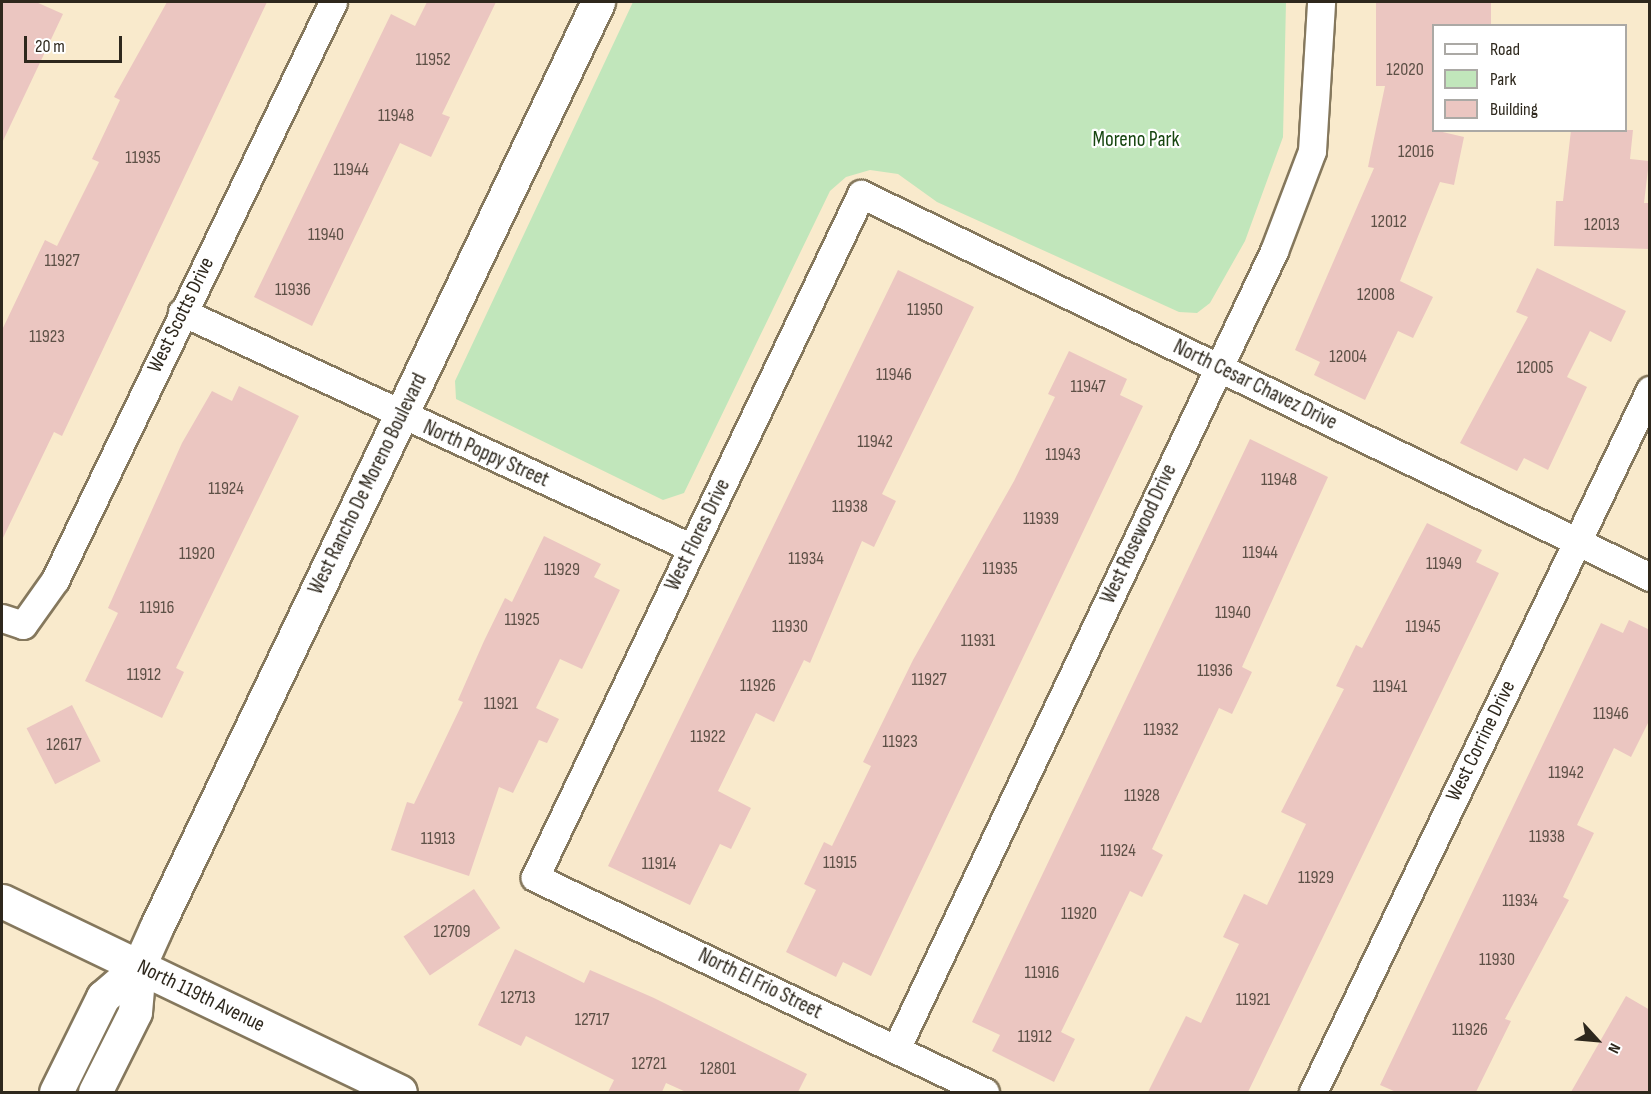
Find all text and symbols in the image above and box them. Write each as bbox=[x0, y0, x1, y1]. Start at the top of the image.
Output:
scale bar bbox=[27, 24, 124, 62]
legend bbox=[1432, 24, 1627, 132]
text: 20 m bbox=[35, 36, 65, 57]
text: Road bbox=[1490, 39, 1520, 60]
house number: 11952 bbox=[415, 49, 451, 71]
house number: 12020 bbox=[1386, 59, 1424, 81]
text: Park bbox=[1490, 69, 1516, 90]
text: Building bbox=[1490, 99, 1538, 120]
house number: 11948 bbox=[378, 105, 414, 127]
park label: Moreno Park bbox=[1092, 127, 1180, 153]
house number: 12016 bbox=[1398, 141, 1434, 163]
house number: 11935 bbox=[125, 147, 161, 169]
house number: 11944 bbox=[333, 159, 369, 181]
house number: 12012 bbox=[1371, 211, 1407, 233]
house number: 12013 bbox=[1584, 214, 1620, 236]
house number: 11940 bbox=[308, 224, 344, 246]
house number: 11927 bbox=[44, 250, 80, 272]
street label: West Scotts Drive bbox=[142, 253, 220, 377]
house number: 11936 bbox=[275, 279, 311, 301]
house number: 12008 bbox=[1357, 284, 1395, 306]
house number: 11950 bbox=[907, 299, 943, 321]
house number: 11923 bbox=[29, 326, 65, 348]
street label: North Cesar Chavez Drive bbox=[1169, 334, 1341, 436]
house number: 12004 bbox=[1329, 346, 1367, 368]
house number: 12005 bbox=[1516, 357, 1554, 379]
house number: 11946 bbox=[876, 364, 912, 386]
street label: West Rancho De Moreno Boulevard bbox=[303, 369, 433, 599]
house number: 11947 bbox=[1070, 376, 1106, 398]
street label: North Poppy Street bbox=[419, 415, 553, 493]
house number: 11942 bbox=[857, 431, 893, 453]
house number: 11943 bbox=[1045, 444, 1081, 466]
street label: West Rosewood Drive bbox=[1096, 460, 1182, 608]
house number: 11948 bbox=[1261, 469, 1297, 491]
street label: West Flores Drive bbox=[660, 475, 736, 595]
house number: 11924 bbox=[208, 478, 244, 500]
house number: 11938 bbox=[832, 496, 868, 518]
house number: 11939 bbox=[1023, 508, 1059, 530]
house number: 11944 bbox=[1242, 542, 1278, 564]
house number: 11920 bbox=[179, 543, 215, 565]
house number: 11934 bbox=[788, 548, 824, 570]
house number: 11949 bbox=[1426, 553, 1462, 575]
house number: 11935 bbox=[982, 558, 1018, 580]
house number: 11929 bbox=[544, 559, 580, 581]
house number: 11916 bbox=[140, 597, 174, 619]
house number: 11940 bbox=[1215, 602, 1251, 624]
house number: 11925 bbox=[504, 609, 540, 631]
house number: 11930 bbox=[772, 616, 808, 638]
house number: 11945 bbox=[1405, 616, 1441, 638]
house number: 11931 bbox=[961, 630, 995, 652]
house number: 11936 bbox=[1197, 660, 1233, 682]
house number: 11912 bbox=[127, 664, 161, 686]
house number: 11927 bbox=[911, 669, 947, 691]
house number: 11926 bbox=[740, 675, 776, 697]
house number: 11941 bbox=[1373, 676, 1407, 698]
street label: West Corrine Drive bbox=[1441, 677, 1521, 805]
house number: 11921 bbox=[484, 693, 518, 715]
house number: 11946 bbox=[1593, 703, 1629, 725]
house number: 11932 bbox=[1143, 719, 1179, 741]
house number: 11922 bbox=[690, 726, 726, 748]
house number: 11923 bbox=[882, 731, 918, 753]
house number: 12617 bbox=[46, 734, 82, 756]
house number: 11942 bbox=[1548, 762, 1584, 784]
house number: 11928 bbox=[1124, 785, 1160, 807]
house number: 11938 bbox=[1529, 826, 1565, 848]
house number: 11913 bbox=[421, 828, 455, 850]
house number: 11924 bbox=[1100, 840, 1136, 862]
house number: 11915 bbox=[823, 852, 857, 874]
house number: 11914 bbox=[642, 853, 676, 875]
house number: 11929 bbox=[1298, 867, 1334, 889]
house number: 11934 bbox=[1502, 890, 1538, 912]
house number: 11920 bbox=[1061, 903, 1097, 925]
house number: 12709 bbox=[433, 921, 471, 943]
street label: North El Frio Street bbox=[694, 943, 826, 1025]
house number: 11930 bbox=[1479, 949, 1515, 971]
street label: North 119th Avenue bbox=[133, 954, 269, 1038]
house number: 11916 bbox=[1025, 962, 1059, 984]
house number: 12713 bbox=[500, 987, 536, 1009]
house number: 11921 bbox=[1236, 989, 1270, 1011]
house number: 12717 bbox=[575, 1009, 609, 1031]
north arrow bbox=[1567, 1010, 1627, 1070]
house number: 11926 bbox=[1452, 1019, 1488, 1041]
house number: 11912 bbox=[1018, 1026, 1052, 1048]
text: N bbox=[1603, 1040, 1624, 1056]
house number: 12721 bbox=[632, 1053, 666, 1075]
house number: 12801 bbox=[700, 1058, 736, 1080]

